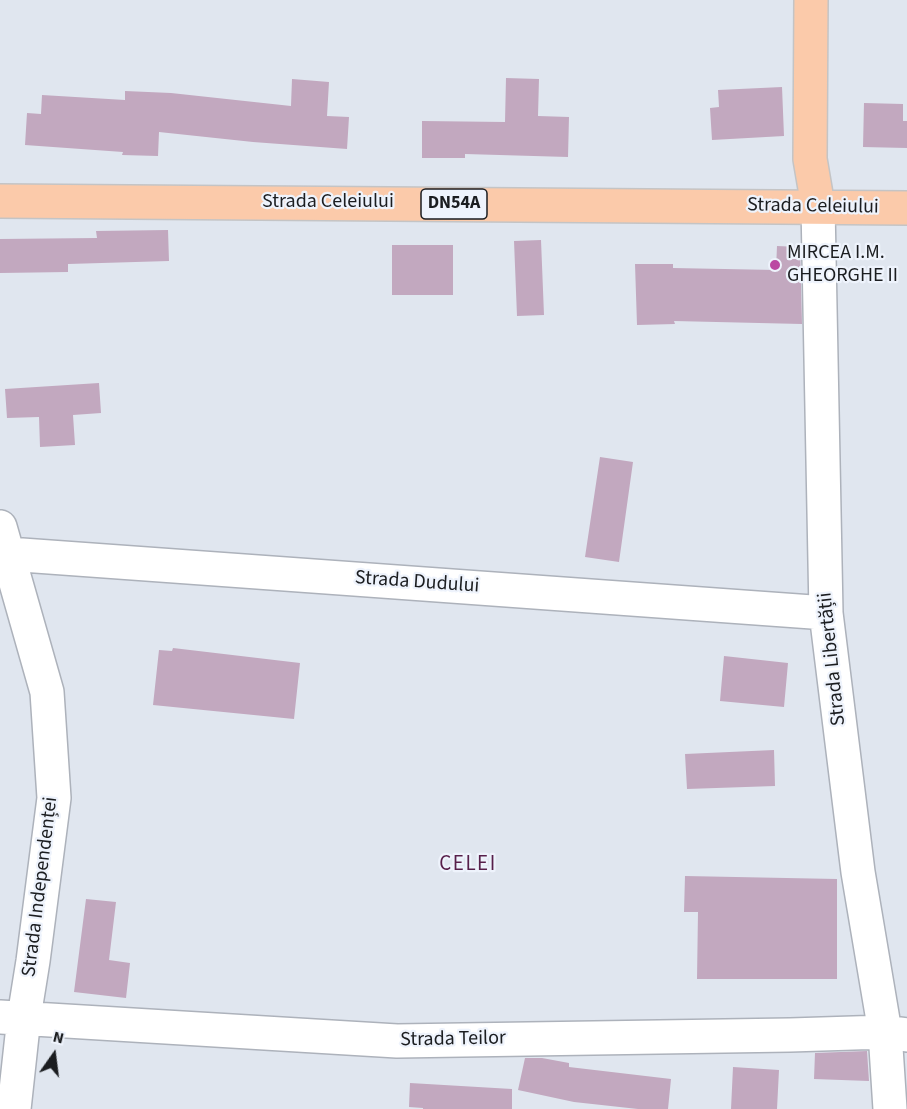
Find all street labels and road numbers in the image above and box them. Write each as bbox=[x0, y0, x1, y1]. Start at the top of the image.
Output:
road number: DN54A bbox=[421, 189, 487, 219]
street label: Strada Celeiului bbox=[262, 191, 394, 215]
street label: Strada Celeiului bbox=[747, 194, 879, 220]
street label: Strada Dudului bbox=[354, 567, 480, 599]
street label: Strada Libertății bbox=[814, 591, 852, 727]
street label: Strada Independenței bbox=[18, 796, 64, 978]
street label: Strada Teilor bbox=[400, 1027, 506, 1053]

